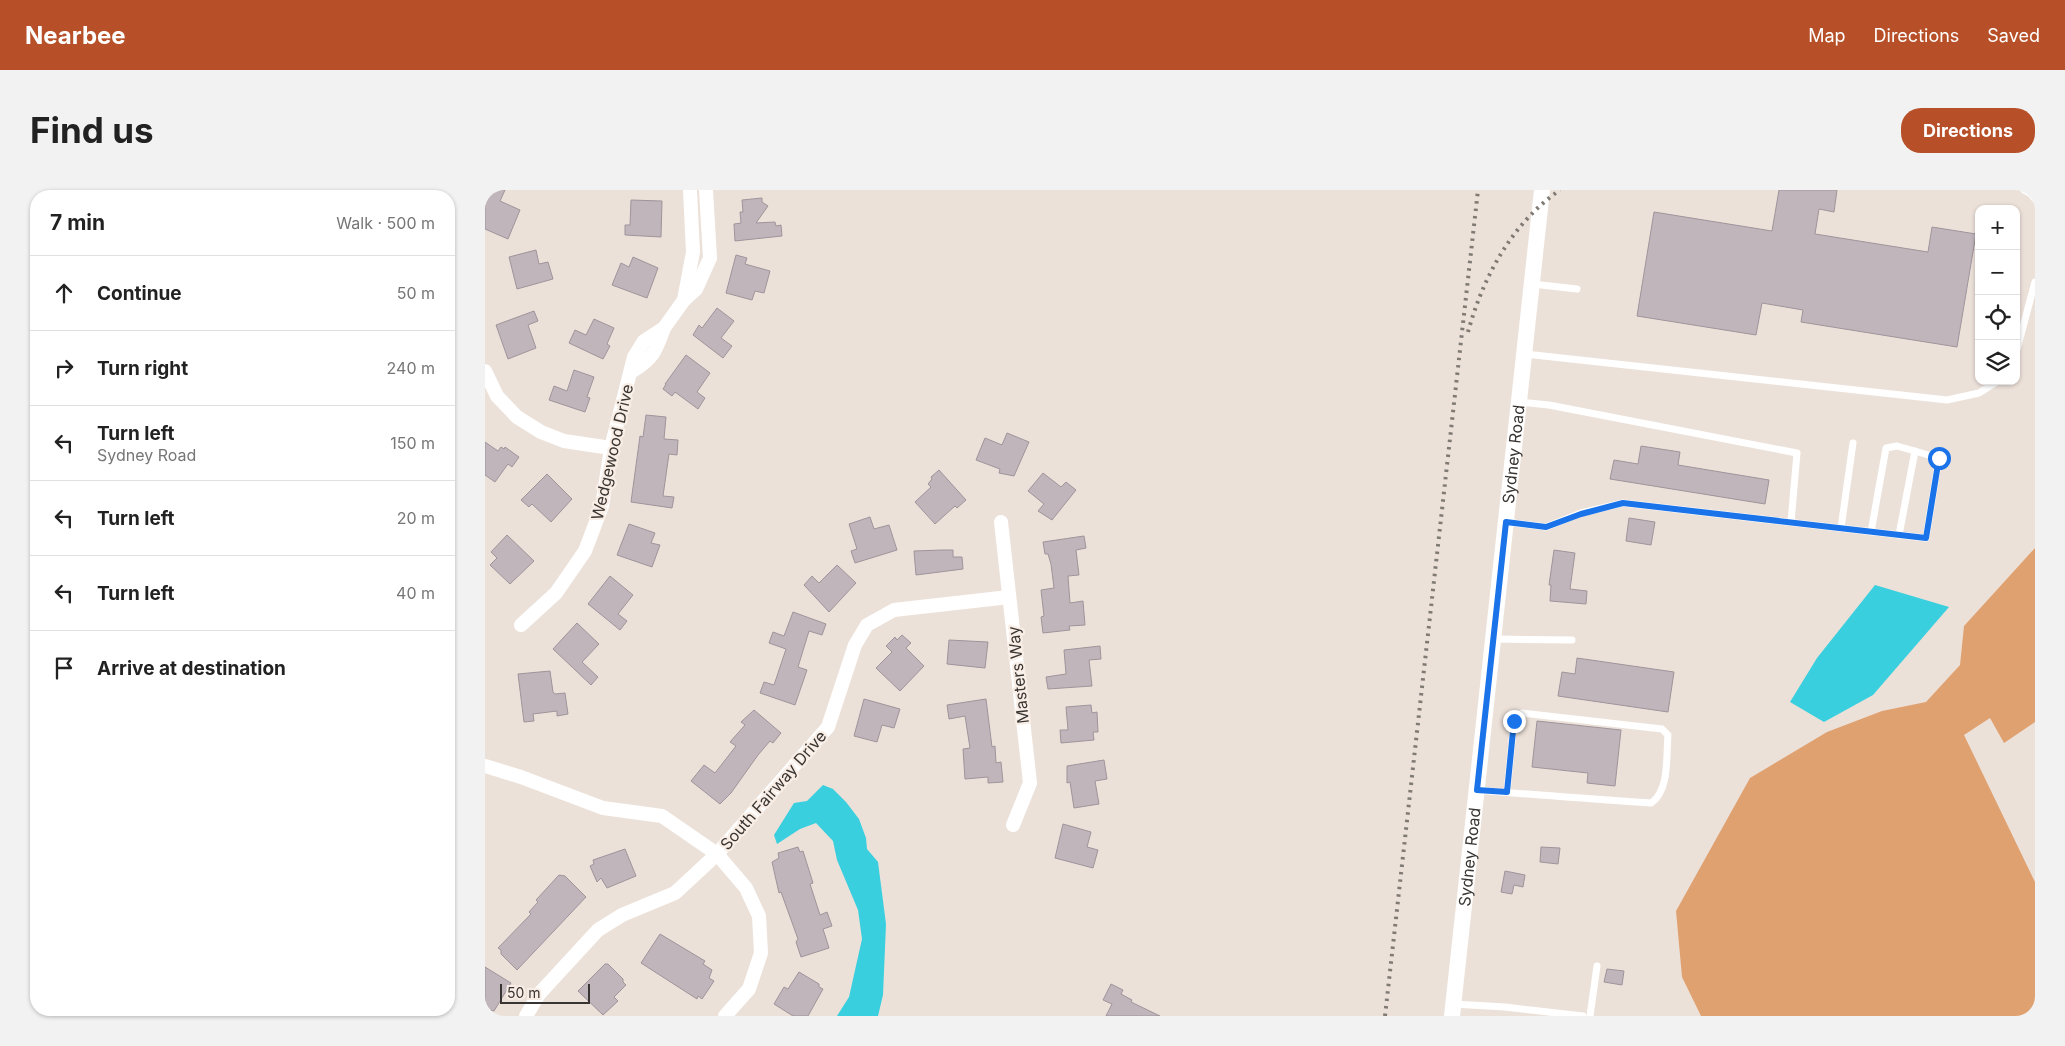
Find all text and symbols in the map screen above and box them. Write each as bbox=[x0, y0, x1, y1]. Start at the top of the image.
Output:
text: Nearbee bbox=[25, 21, 126, 50]
text: Map bbox=[1808, 25, 1846, 46]
text: Directions bbox=[1874, 25, 1959, 46]
text: Saved bbox=[1987, 25, 2040, 46]
button: Directions bbox=[1901, 108, 2035, 153]
text: Find us bbox=[30, 109, 154, 151]
map controls bbox=[1975, 205, 2020, 385]
button: + bbox=[1975, 205, 2020, 250]
text: 7 min bbox=[50, 210, 105, 235]
text: Walk · 500 m bbox=[336, 213, 435, 233]
button: − bbox=[1975, 250, 2020, 295]
icon: ahead bbox=[50, 279, 78, 307]
text: Continue bbox=[97, 282, 182, 305]
text: 50 m bbox=[397, 283, 435, 303]
button: locate bbox=[1975, 295, 2020, 340]
button: layers bbox=[1975, 340, 2020, 385]
icon: right bbox=[50, 354, 78, 382]
text: Turn right bbox=[97, 357, 188, 380]
text: 240 m bbox=[387, 358, 435, 378]
street label: Wedgewood Drive bbox=[587, 382, 637, 522]
street label: Sydney Road bbox=[1498, 404, 1529, 505]
text: Turn left bbox=[97, 422, 175, 445]
icon: left bbox=[50, 429, 78, 457]
text: 150 m bbox=[390, 433, 435, 453]
text: Sydney Road bbox=[97, 445, 196, 465]
route start bbox=[1928, 447, 1951, 470]
icon: left bbox=[50, 504, 78, 532]
text: Turn left bbox=[97, 507, 175, 530]
text: 20 m bbox=[397, 508, 435, 528]
icon: left bbox=[50, 579, 78, 607]
text: Turn left bbox=[97, 582, 175, 605]
text: 40 m bbox=[396, 583, 435, 603]
street label: Masters Way bbox=[1003, 625, 1033, 725]
icon: arrive bbox=[50, 654, 78, 682]
text: Arrive at destination bbox=[97, 657, 286, 680]
route end bbox=[1503, 710, 1526, 733]
street label: South Fairway Drive bbox=[716, 726, 830, 854]
street label: Sydney Road bbox=[1454, 806, 1485, 907]
scale bar bbox=[500, 981, 590, 1004]
text: 50 m bbox=[507, 984, 541, 1001]

